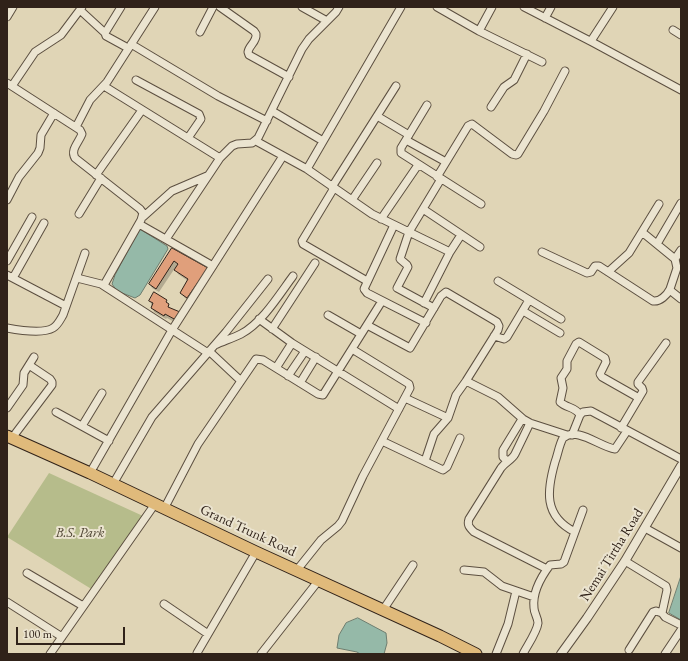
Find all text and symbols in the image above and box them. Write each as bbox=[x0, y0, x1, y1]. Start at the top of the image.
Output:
street label: Grand Trunk Road bbox=[197, 501, 299, 561]
street label: Nemai Tirtha Road bbox=[577, 506, 647, 604]
park label: B.S. Park bbox=[56, 525, 104, 541]
scale bar bbox=[18, 619, 127, 645]
text: 100 m bbox=[23, 626, 52, 642]

